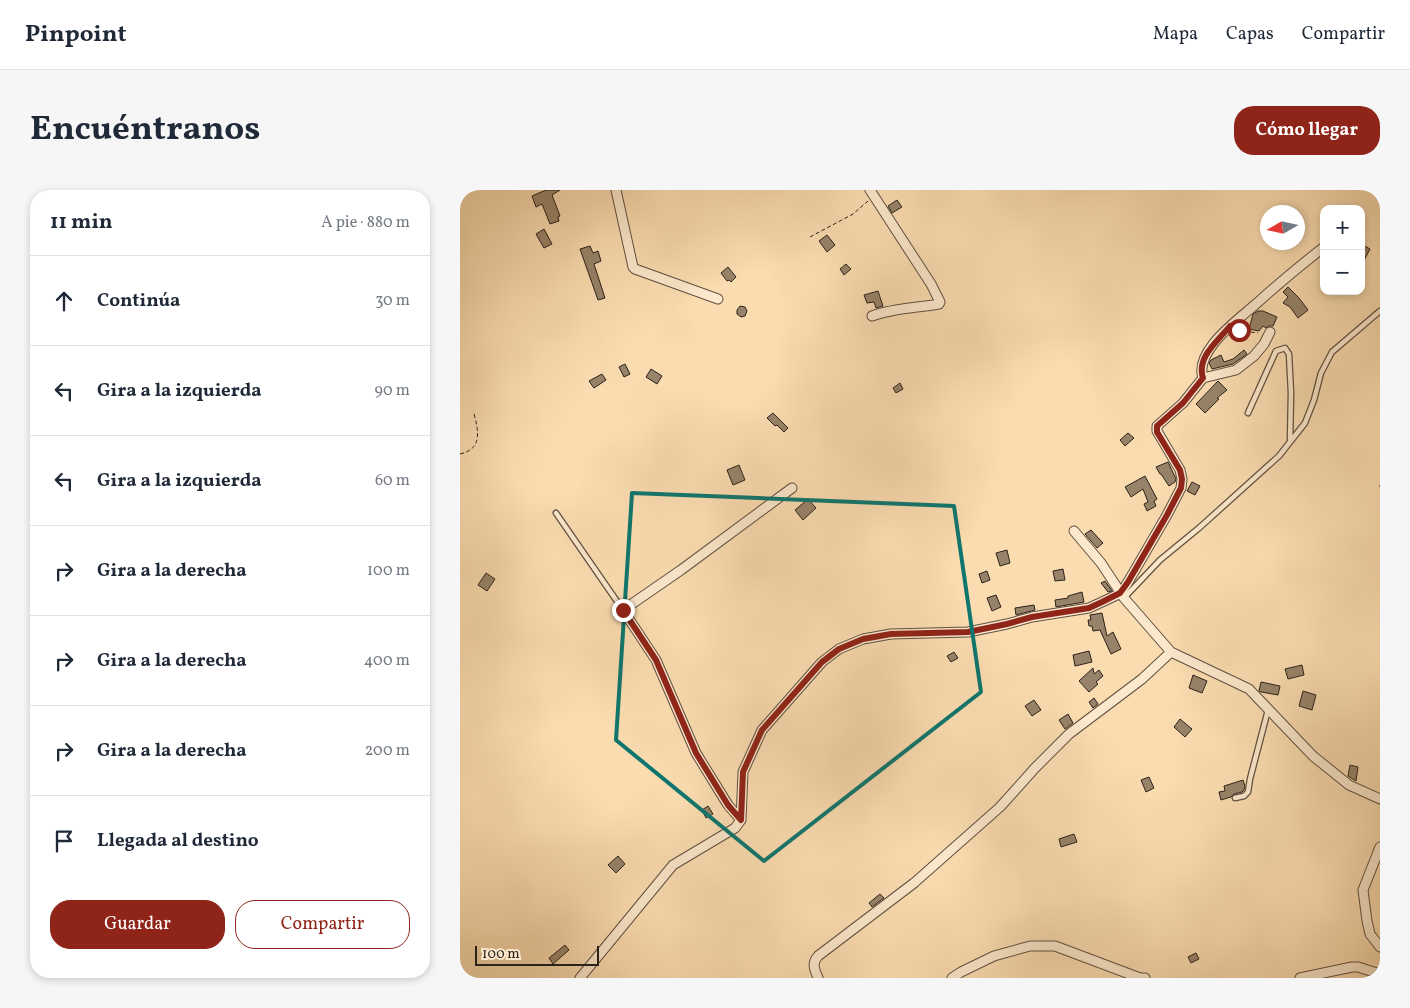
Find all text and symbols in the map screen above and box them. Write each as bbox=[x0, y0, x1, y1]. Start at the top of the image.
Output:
text: Pinpoint bbox=[25, 18, 127, 52]
text: Mapa bbox=[1153, 22, 1198, 47]
text: Capas bbox=[1226, 22, 1274, 47]
text: Compartir bbox=[1302, 22, 1385, 47]
text: Encuéntranos bbox=[30, 106, 260, 154]
button: Cómo llegar bbox=[1234, 106, 1380, 155]
north arrow bbox=[1260, 205, 1305, 250]
map controls bbox=[1320, 205, 1365, 295]
button: + bbox=[1320, 205, 1365, 250]
text: 11 min bbox=[50, 208, 113, 237]
text: A pie · 880 m bbox=[321, 212, 410, 234]
button: − bbox=[1320, 250, 1365, 295]
icon: ahead bbox=[50, 287, 78, 315]
text: Continúa bbox=[97, 288, 180, 314]
text: 30 m bbox=[375, 290, 410, 312]
route start bbox=[1228, 319, 1251, 342]
icon: left bbox=[50, 377, 78, 405]
text: Gira a la izquierda bbox=[97, 378, 262, 404]
text: 90 m bbox=[374, 380, 410, 402]
icon: left bbox=[50, 467, 78, 495]
text: Gira a la izquierda bbox=[97, 468, 262, 494]
text: 60 m bbox=[375, 470, 410, 492]
icon: right bbox=[50, 557, 78, 585]
text: Gira a la derecha bbox=[97, 558, 247, 584]
text: 100 m bbox=[367, 560, 410, 582]
route end bbox=[612, 599, 635, 622]
icon: right bbox=[50, 647, 78, 675]
text: Gira a la derecha bbox=[97, 648, 247, 674]
text: 400 m bbox=[364, 650, 410, 672]
icon: right bbox=[50, 737, 78, 765]
text: Gira a la derecha bbox=[97, 738, 247, 764]
text: 200 m bbox=[365, 740, 410, 762]
icon: arrive bbox=[50, 827, 78, 855]
text: Llegada al destino bbox=[97, 828, 259, 854]
button: Guardar bbox=[50, 900, 225, 949]
button: Compartir bbox=[235, 900, 410, 949]
scale bar bbox=[475, 943, 599, 966]
text: 100 m bbox=[482, 945, 520, 964]

